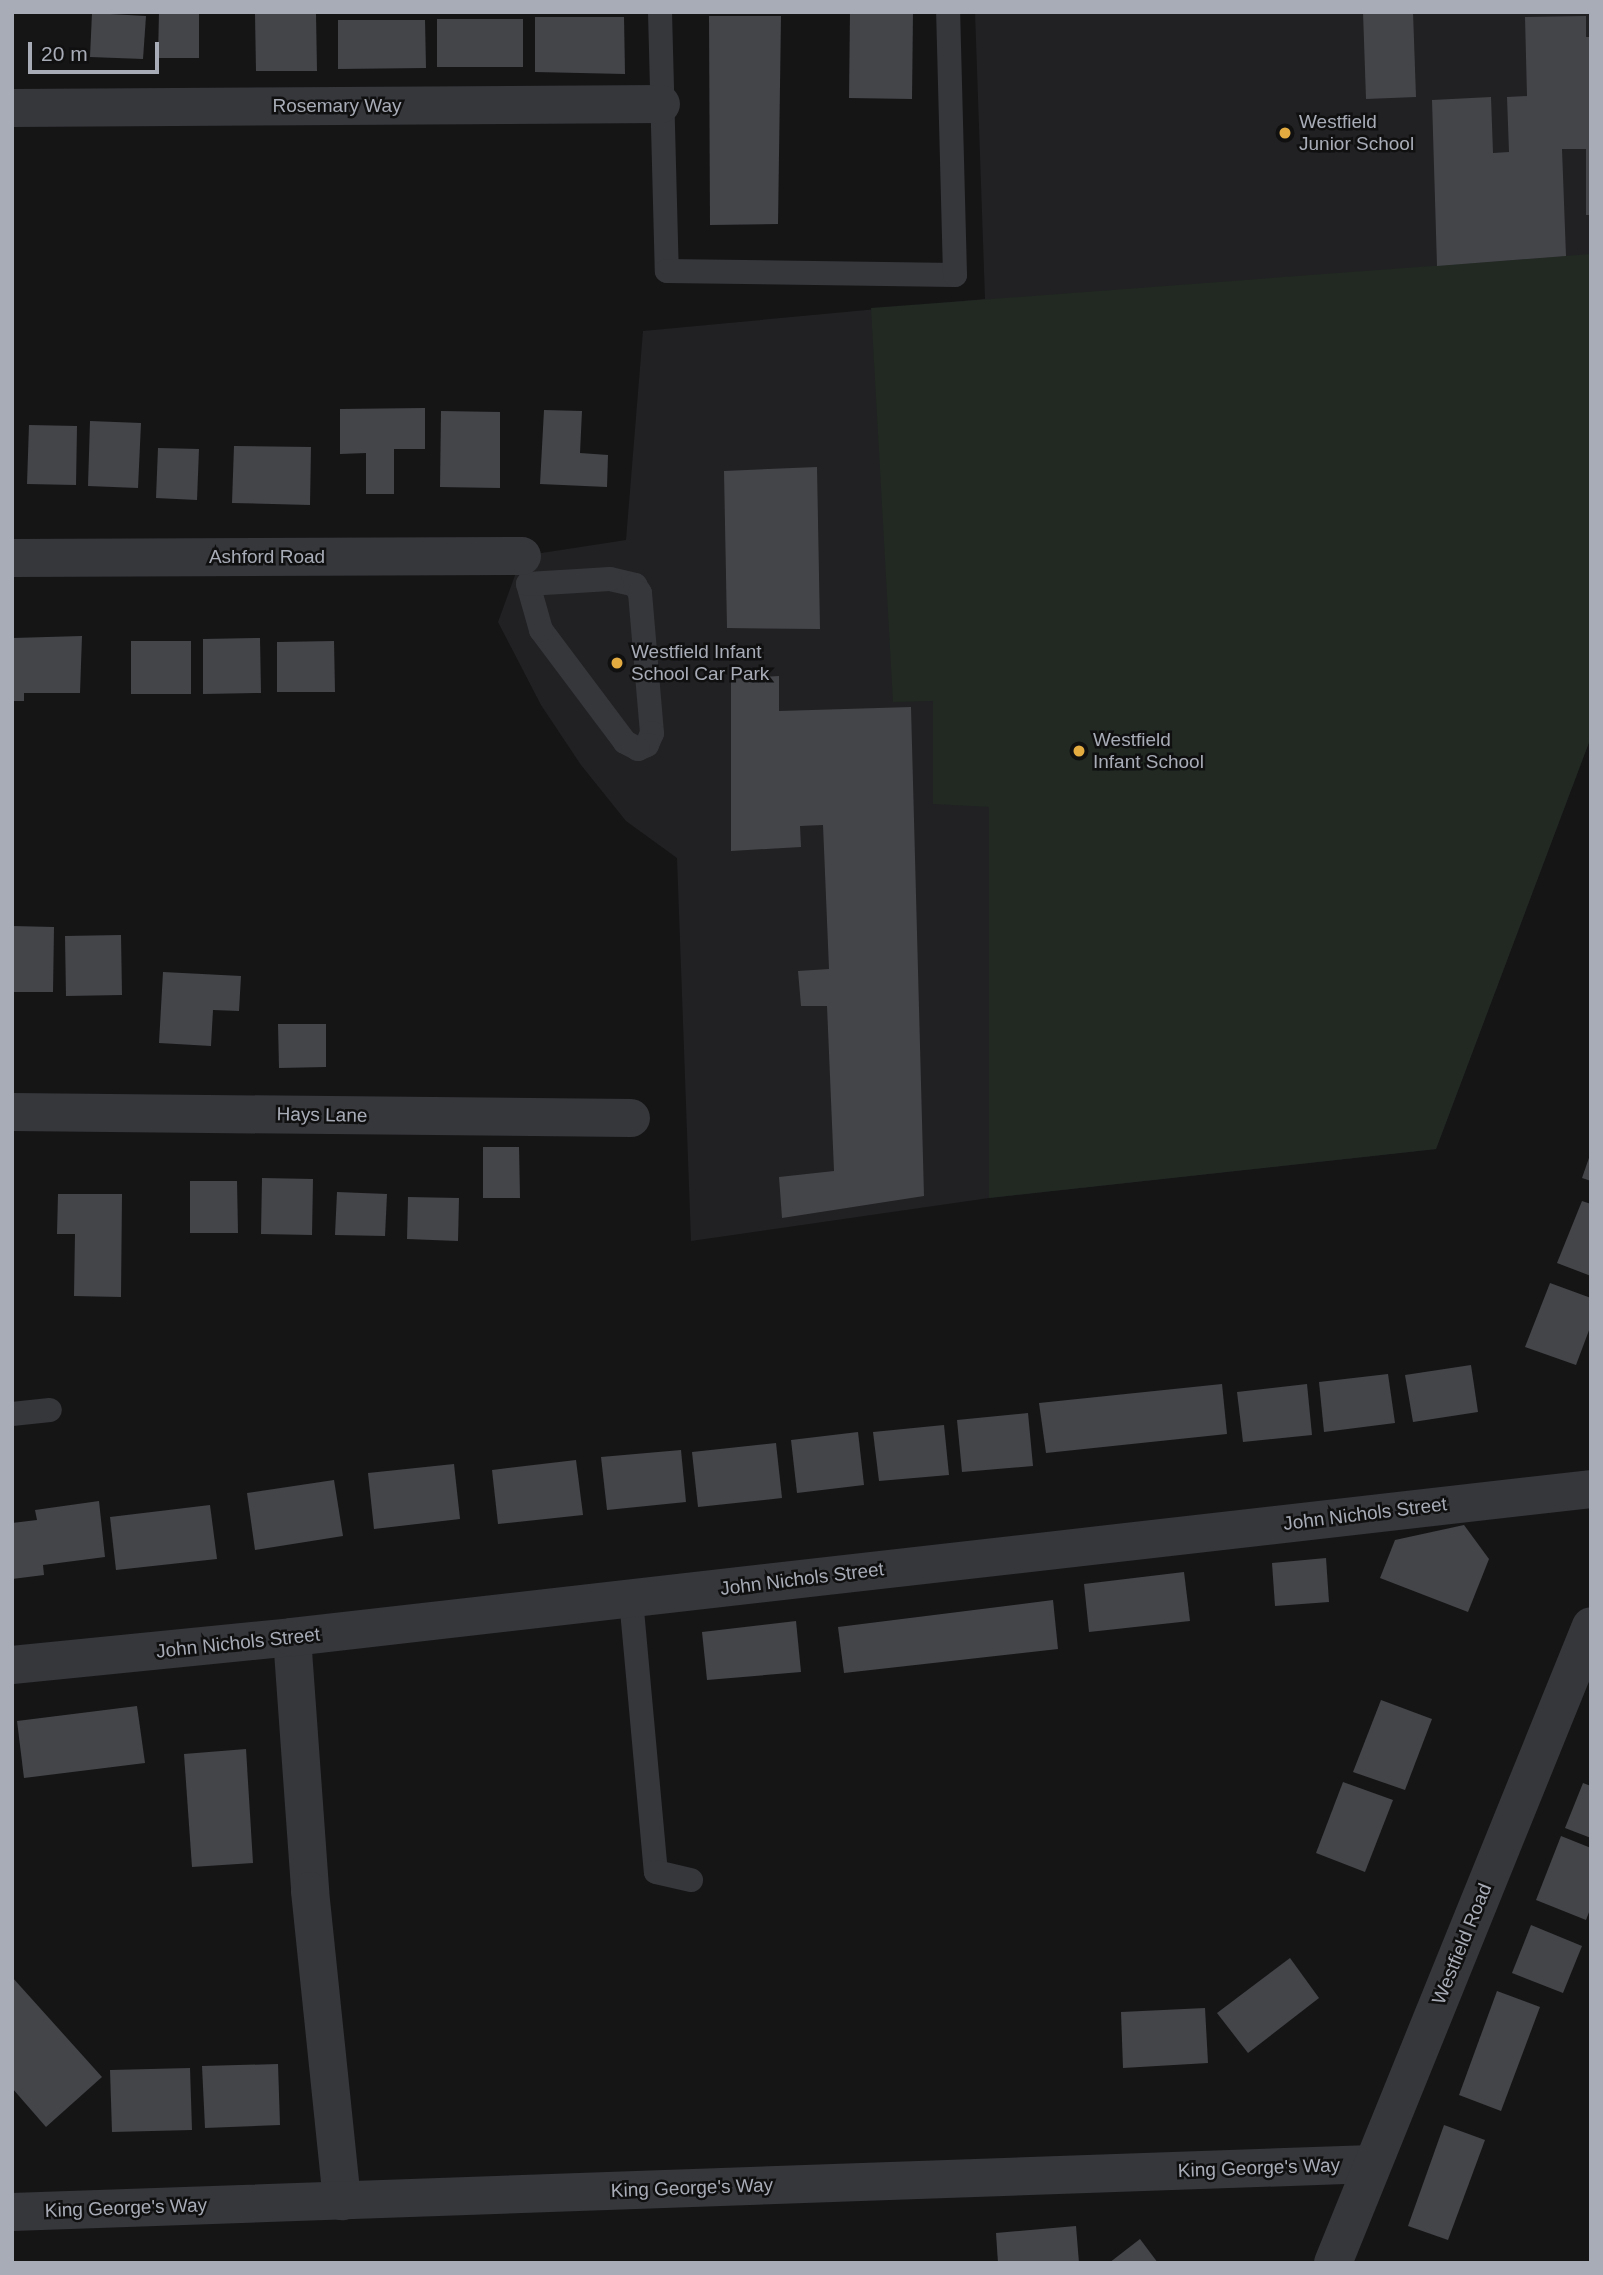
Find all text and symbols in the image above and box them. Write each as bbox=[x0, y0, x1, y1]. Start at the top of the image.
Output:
scale bar bbox=[32, 28, 163, 72]
text: 20 m bbox=[41, 42, 88, 65]
street label: Rosemary Way bbox=[272, 95, 402, 117]
place label: Westfield Junior School bbox=[1299, 111, 1414, 155]
marker: Westfield Junior School bbox=[1277, 125, 1293, 141]
street label: Ashford Road bbox=[209, 546, 325, 568]
place label: Westfield Infant School Car Park bbox=[631, 641, 769, 685]
marker: Westfield Infant School Car Park bbox=[609, 655, 625, 671]
place label: Westfield Infant School bbox=[1093, 729, 1204, 773]
marker: Westfield Infant School bbox=[1071, 743, 1087, 759]
street label: Hays Lane bbox=[276, 1103, 368, 1127]
street label: John Nichols Street bbox=[1282, 1493, 1448, 1535]
street label: John Nichols Street bbox=[719, 1558, 885, 1600]
street label: John Nichols Street bbox=[155, 1623, 321, 1663]
street label: Westfield Road bbox=[1427, 1880, 1497, 2008]
street label: King George's Way bbox=[1177, 2154, 1341, 2182]
street label: King George's Way bbox=[610, 2174, 774, 2202]
street label: King George's Way bbox=[44, 2194, 208, 2222]

